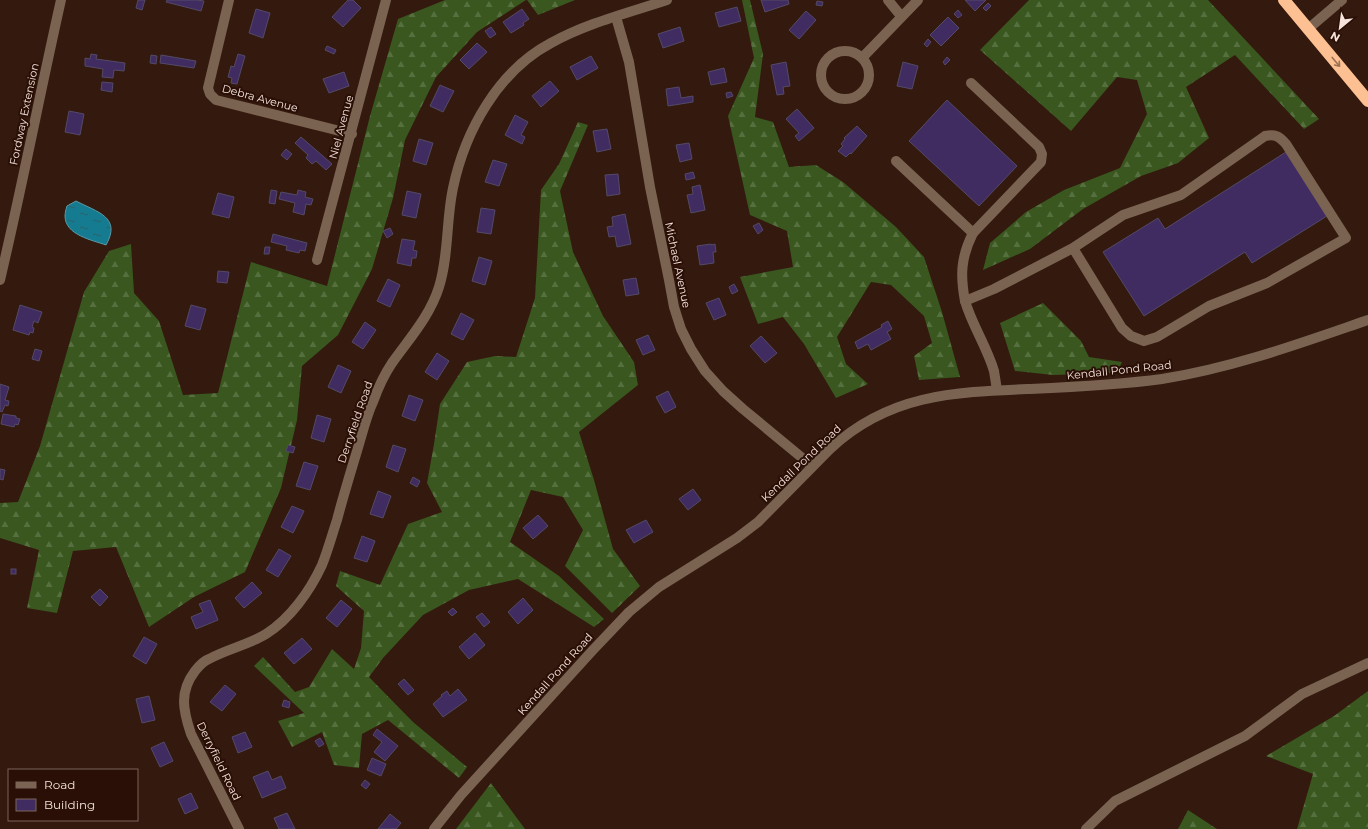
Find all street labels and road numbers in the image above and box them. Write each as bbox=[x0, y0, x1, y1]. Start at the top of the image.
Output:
street label: Fordway Extension bbox=[6, 62, 42, 166]
street label: Debra Avenue bbox=[220, 81, 300, 115]
street label: Niel Avenue bbox=[326, 93, 356, 161]
street label: Michael Avenue bbox=[662, 221, 694, 310]
street label: Kendall Pond Road bbox=[1066, 358, 1172, 382]
street label: Derryfield Road bbox=[334, 379, 376, 465]
street label: Kendall Pond Road bbox=[758, 421, 844, 505]
street label: Kendall Pond Road bbox=[514, 630, 596, 718]
street label: Derryfield Road bbox=[194, 719, 244, 803]

